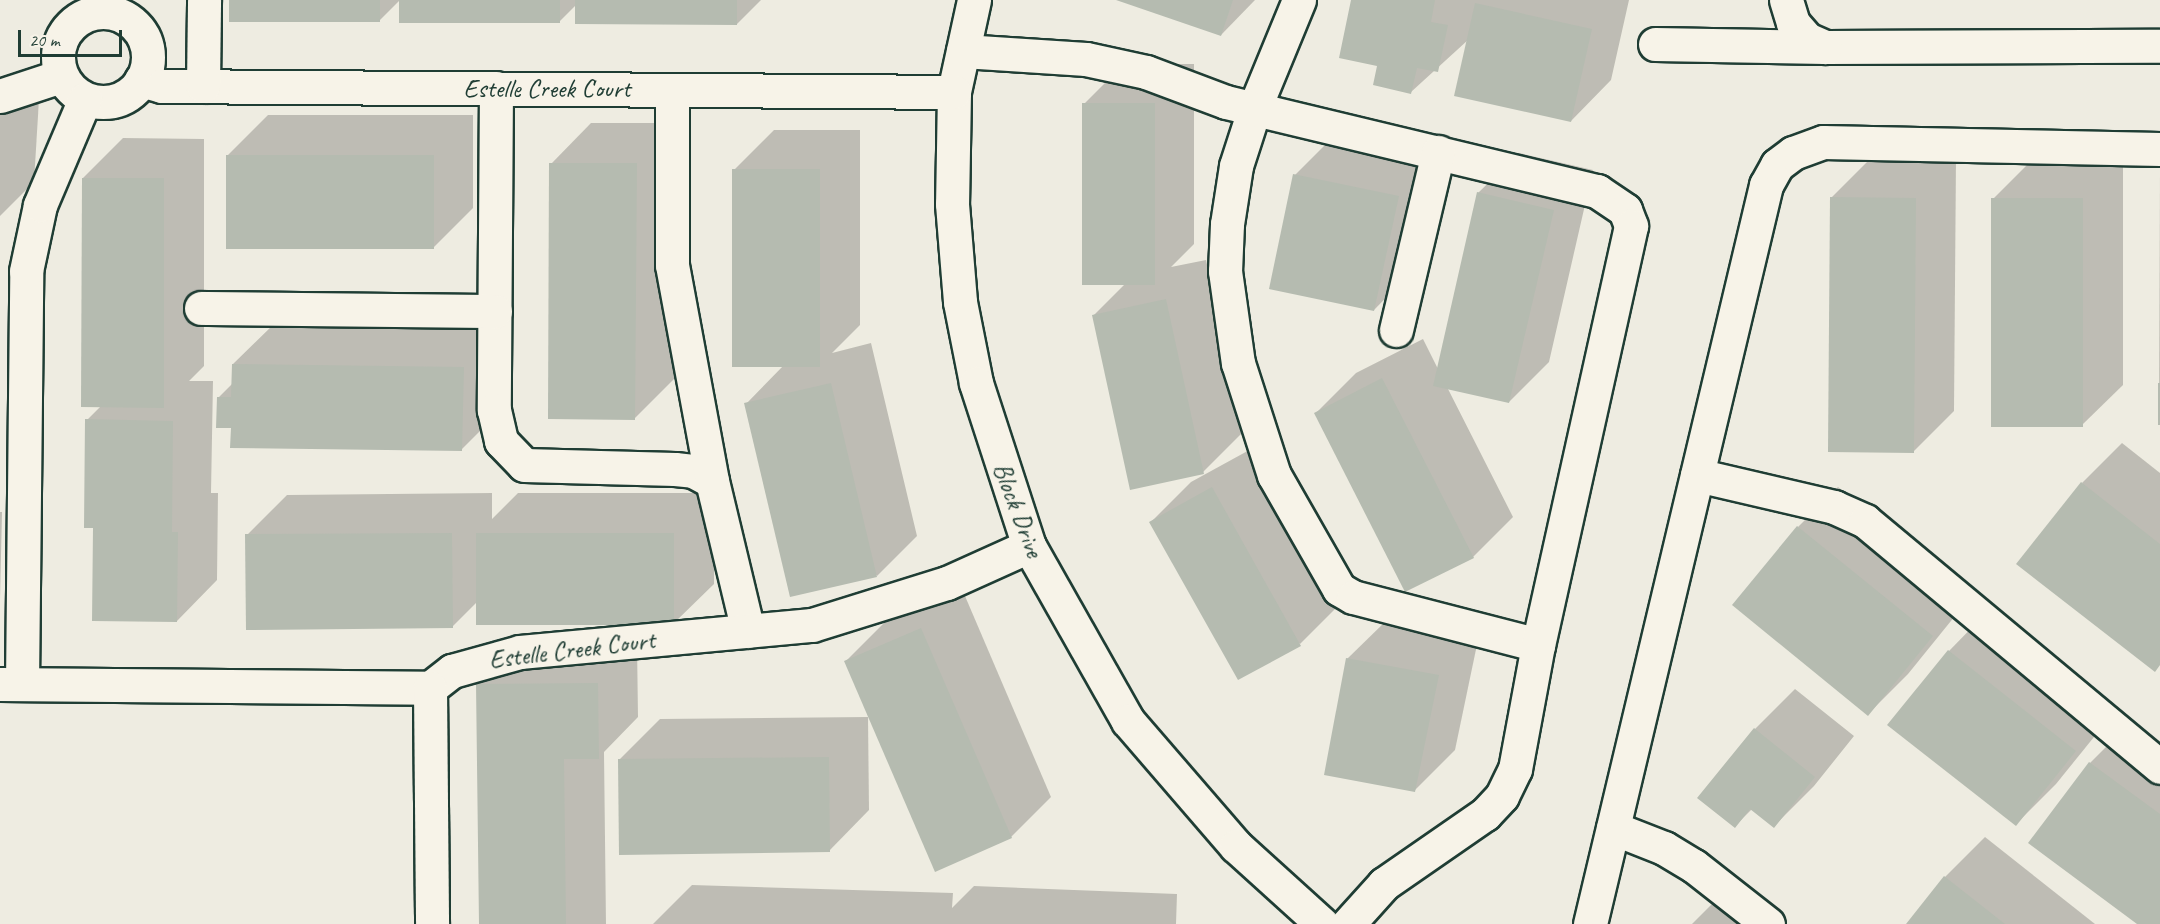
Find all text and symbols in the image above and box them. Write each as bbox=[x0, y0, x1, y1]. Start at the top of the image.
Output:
scale bar bbox=[21, 18, 124, 56]
text: 20 m bbox=[29, 29, 60, 51]
street label: Estelle Creek Court bbox=[464, 73, 630, 105]
street label: Block Drive bbox=[986, 458, 1050, 562]
street label: Estelle Creek Court bbox=[487, 624, 657, 676]

